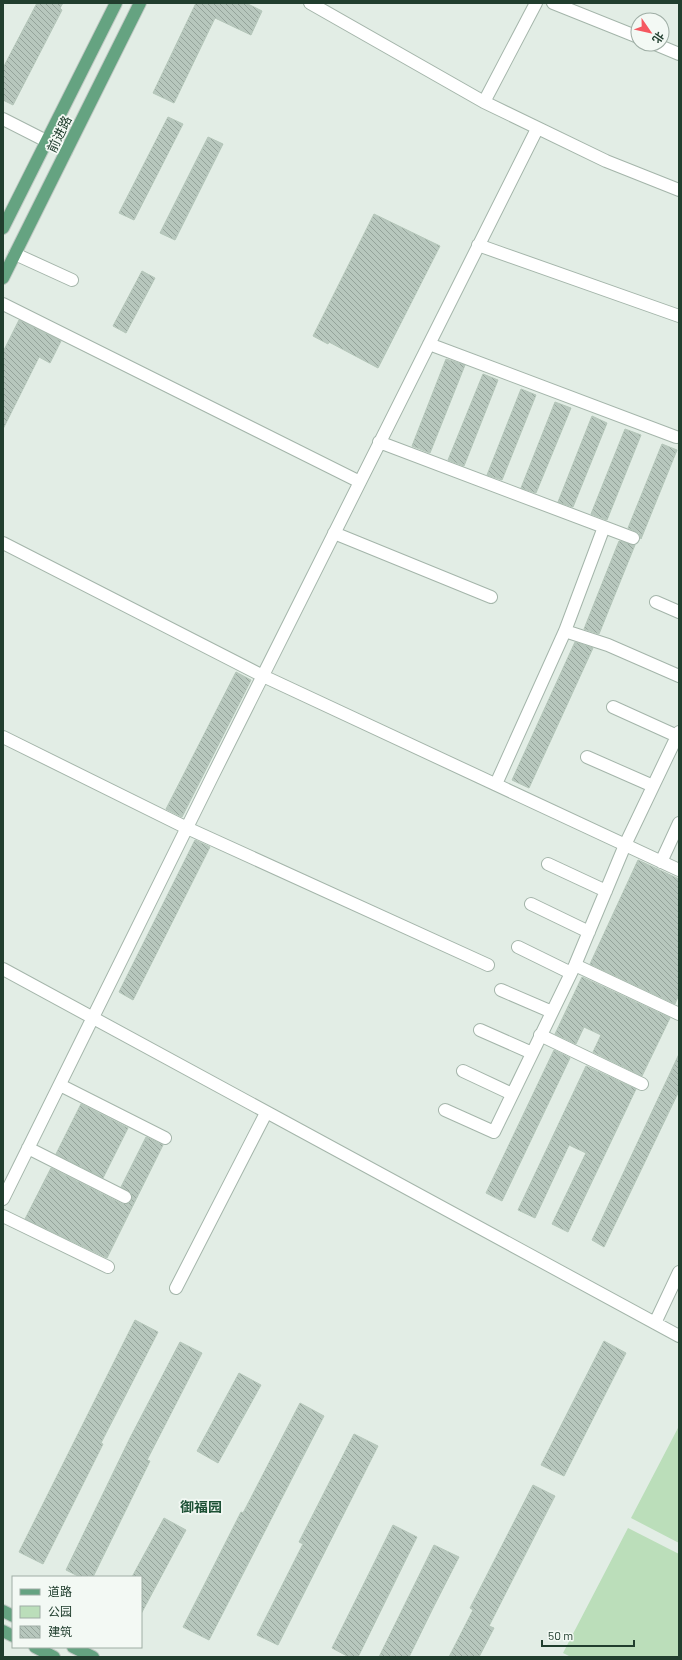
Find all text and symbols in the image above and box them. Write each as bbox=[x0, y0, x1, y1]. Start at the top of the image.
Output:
north arrow bbox=[630, 12, 670, 52]
text: 北 bbox=[650, 30, 667, 46]
street label: 前进路 bbox=[43, 113, 75, 155]
district label: 御福园 bbox=[180, 1498, 222, 1515]
legend bbox=[12, 1576, 142, 1648]
text: 道路 bbox=[48, 1584, 72, 1598]
text: 公园 bbox=[48, 1604, 72, 1618]
scale bar bbox=[542, 1622, 634, 1648]
text: 建筑 bbox=[48, 1624, 72, 1638]
text: 50 m bbox=[548, 1628, 573, 1642]

